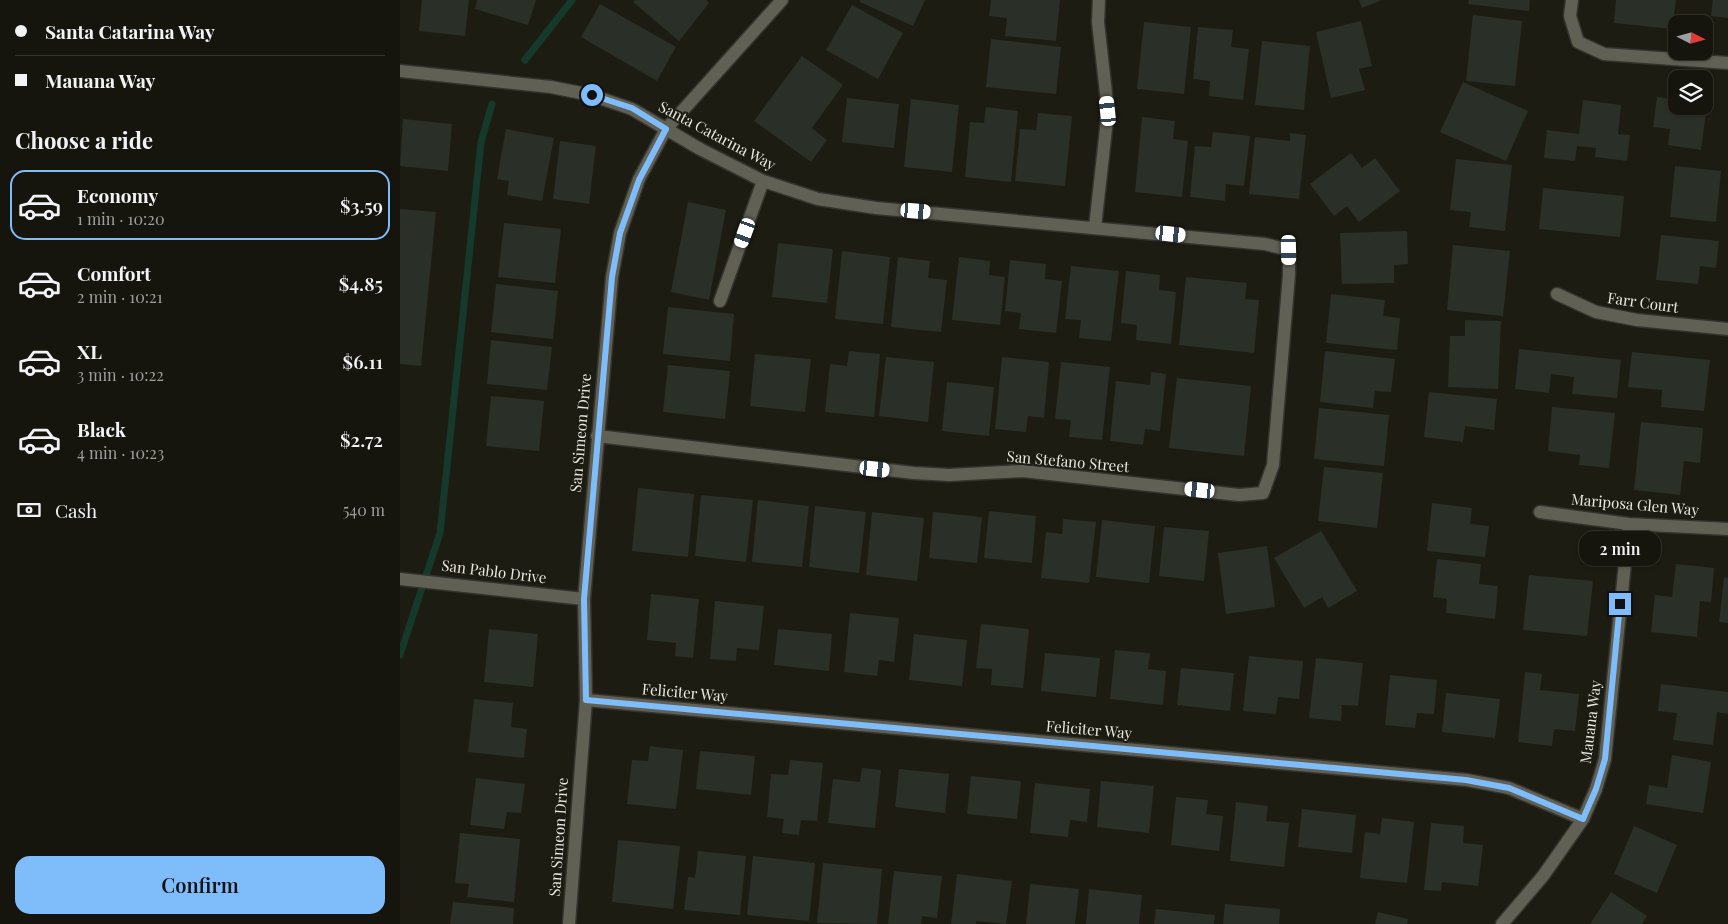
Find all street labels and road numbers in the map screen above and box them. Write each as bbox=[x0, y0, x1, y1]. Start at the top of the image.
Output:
street label: Santa Catarina Way bbox=[655, 96, 780, 175]
street label: Farr Court bbox=[1606, 287, 1681, 317]
street label: San Simeon Drive bbox=[565, 373, 595, 493]
street label: San Stefano Street bbox=[1006, 446, 1131, 476]
street label: Mariposa Glen Way bbox=[1570, 488, 1700, 520]
street label: San Pablo Drive bbox=[441, 555, 548, 587]
street label: Feliciter Way bbox=[641, 678, 729, 706]
street label: Mauana Way bbox=[1575, 679, 1605, 765]
street label: Feliciter Way bbox=[1045, 715, 1133, 743]
street label: San Simeon Drive bbox=[544, 777, 572, 897]

